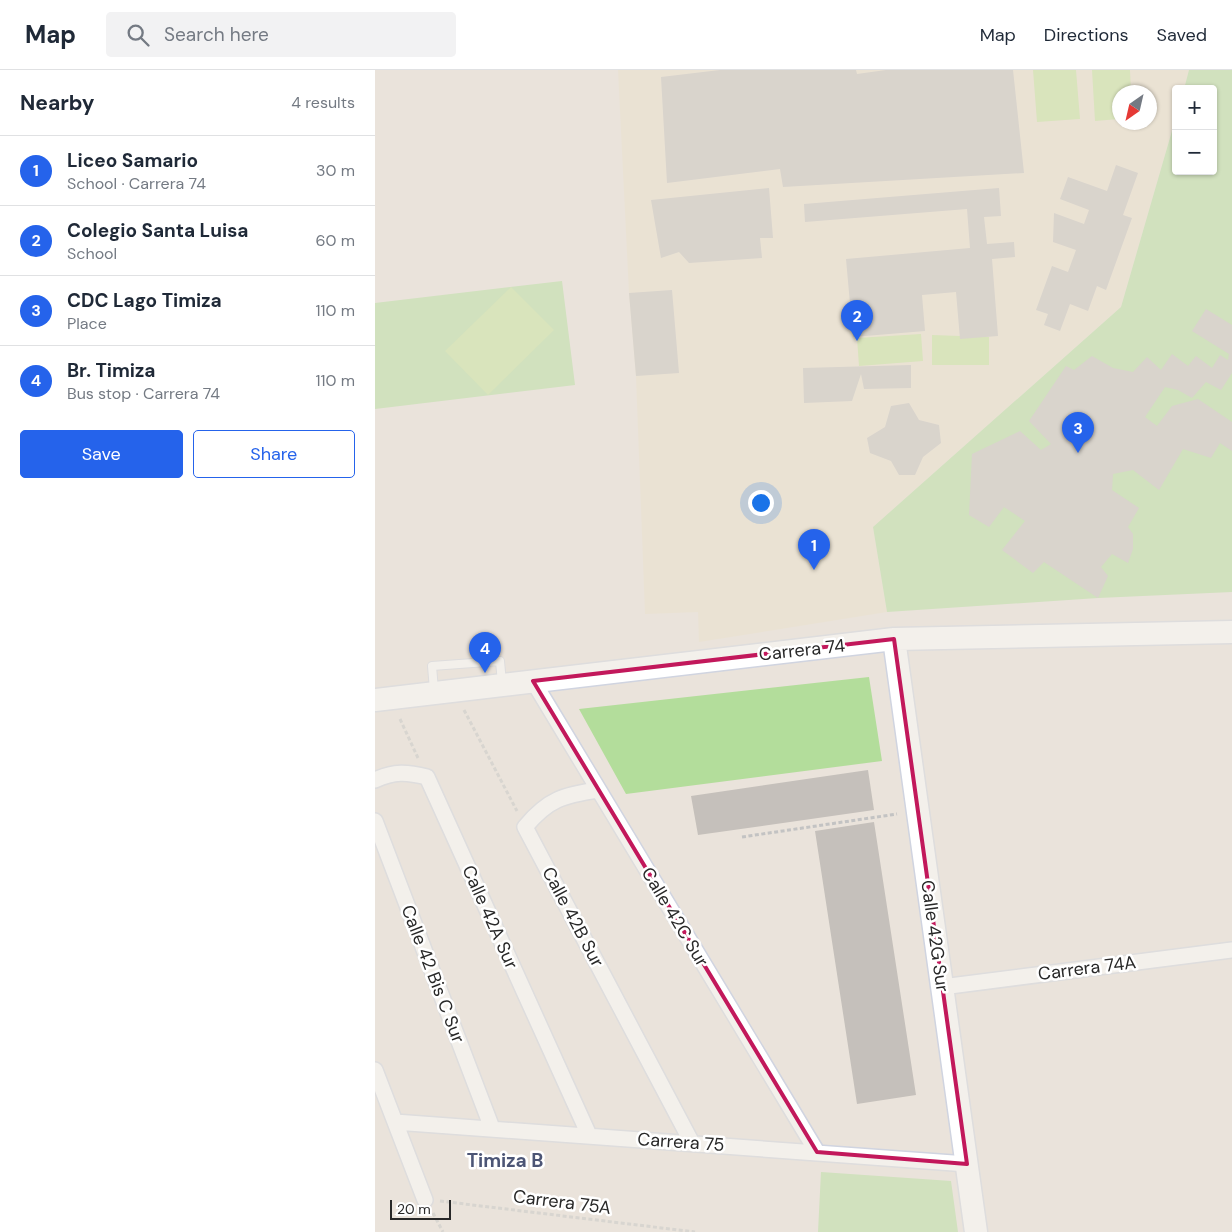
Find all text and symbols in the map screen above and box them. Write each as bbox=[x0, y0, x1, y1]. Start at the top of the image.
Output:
search box bbox=[106, 12, 456, 57]
text: Map bbox=[25, 19, 76, 50]
icon: search bbox=[124, 21, 152, 49]
text: Search here bbox=[164, 22, 269, 47]
text: Map bbox=[980, 23, 1016, 47]
text: Directions bbox=[1044, 23, 1129, 47]
text: Saved bbox=[1157, 23, 1207, 47]
north arrow bbox=[1112, 85, 1157, 130]
map controls bbox=[1172, 85, 1217, 175]
button: + bbox=[1172, 85, 1217, 130]
text: Nearby bbox=[20, 89, 94, 117]
text: 4 results bbox=[291, 92, 355, 113]
button: − bbox=[1172, 130, 1217, 175]
text: Liceo Samario bbox=[67, 148, 198, 173]
text: 1 bbox=[33, 160, 39, 181]
text: 30 m bbox=[316, 160, 355, 181]
text: School · Carrera 74 bbox=[67, 173, 206, 194]
text: Colegio Santa Luisa bbox=[67, 218, 248, 243]
text: 2 bbox=[31, 230, 41, 251]
text: 60 m bbox=[315, 230, 355, 251]
text: School bbox=[67, 243, 117, 264]
text: CDC Lago Timiza bbox=[67, 288, 222, 313]
text: 3 bbox=[31, 300, 41, 321]
text: 110 m bbox=[316, 300, 355, 321]
pin: 2 bbox=[841, 300, 873, 341]
text: Place bbox=[67, 313, 107, 334]
text: Br. Timiza bbox=[67, 358, 155, 383]
text: 4 bbox=[31, 370, 41, 391]
text: 110 m bbox=[316, 370, 355, 391]
text: Bus stop · Carrera 74 bbox=[67, 383, 220, 404]
pin: 3 bbox=[1062, 412, 1094, 453]
button: Save bbox=[20, 430, 183, 478]
button: Share bbox=[193, 430, 355, 478]
your location bbox=[748, 490, 774, 516]
pin: 1 bbox=[798, 529, 830, 570]
pin: 4 bbox=[469, 632, 501, 673]
street label: Carrera 74 bbox=[758, 634, 846, 666]
street label: Calle 42A Sur bbox=[456, 861, 524, 973]
street label: Calle 42B Sur bbox=[537, 863, 610, 972]
street label: Calle 42C Sur bbox=[636, 863, 714, 971]
street label: Calle 42G Sur bbox=[915, 879, 955, 994]
street label: Calle 42 Bis C Sur bbox=[396, 902, 470, 1047]
street label: Carrera 74A bbox=[1037, 950, 1137, 986]
street label: Carrera 75 bbox=[637, 1127, 725, 1157]
district label: Timiza B bbox=[467, 1148, 543, 1173]
street label: Carrera 75A bbox=[512, 1184, 612, 1220]
scale bar bbox=[390, 1197, 451, 1220]
text: 20 m bbox=[397, 1200, 431, 1218]

